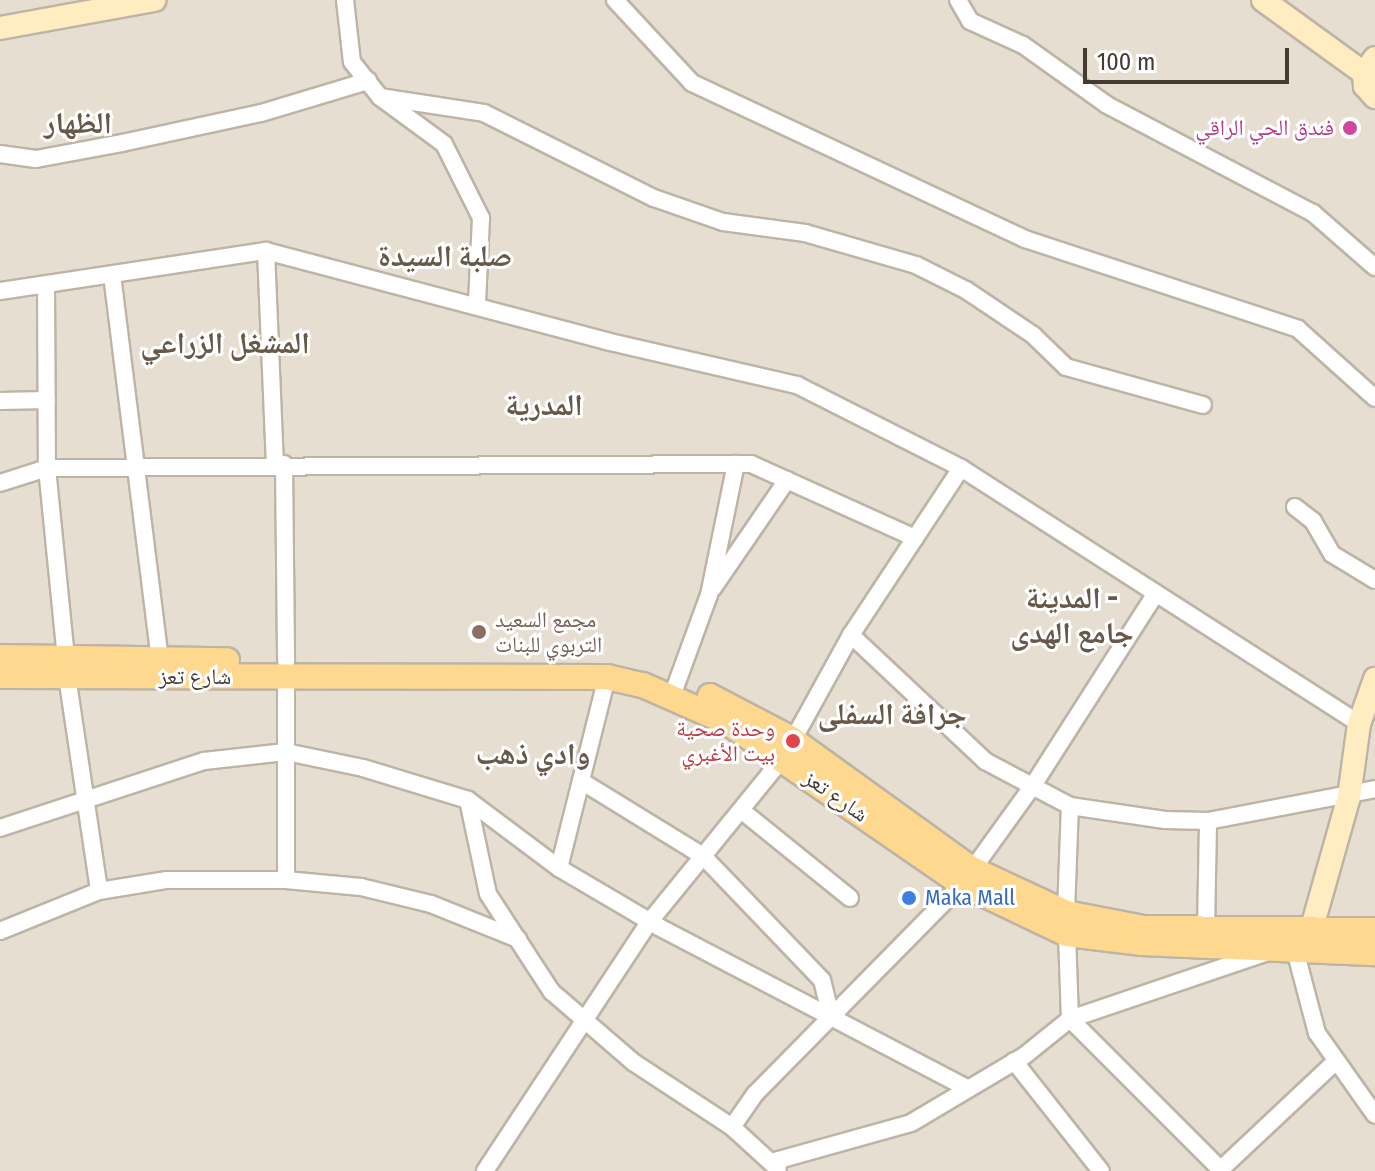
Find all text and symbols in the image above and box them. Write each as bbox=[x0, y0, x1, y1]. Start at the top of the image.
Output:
scale bar bbox=[1087, 32, 1293, 82]
text: 100 m bbox=[1097, 48, 1155, 76]
district label: الظهار bbox=[44, 105, 112, 141]
place label: فندق الحي الراقي bbox=[1195, 115, 1334, 141]
marker: فندق الحي الراقي bbox=[1341, 119, 1359, 137]
district label: صلبة السيدة bbox=[378, 238, 512, 274]
district label: المشغل الزراعي bbox=[140, 325, 310, 361]
district label: المدرية bbox=[505, 387, 583, 423]
district label: المدينة - جامع الهدى bbox=[1010, 580, 1134, 650]
place label: مجمع السعيد التربوي للبنات bbox=[495, 606, 602, 658]
marker: مجمع السعيد التربوي للبنات bbox=[470, 623, 488, 641]
street label: شارع تعز bbox=[159, 664, 231, 690]
district label: جرافة السفلى bbox=[817, 696, 967, 732]
place label: وحدة صحية بيت الأغبري bbox=[676, 715, 775, 766]
marker: وحدة صحية بيت الأغبري bbox=[782, 730, 804, 752]
district label: وادي ذهب bbox=[476, 736, 590, 772]
street label: شارع تعز bbox=[799, 764, 873, 828]
place label: Maka Mall bbox=[925, 885, 1015, 911]
marker: Maka Mall bbox=[900, 889, 918, 907]

